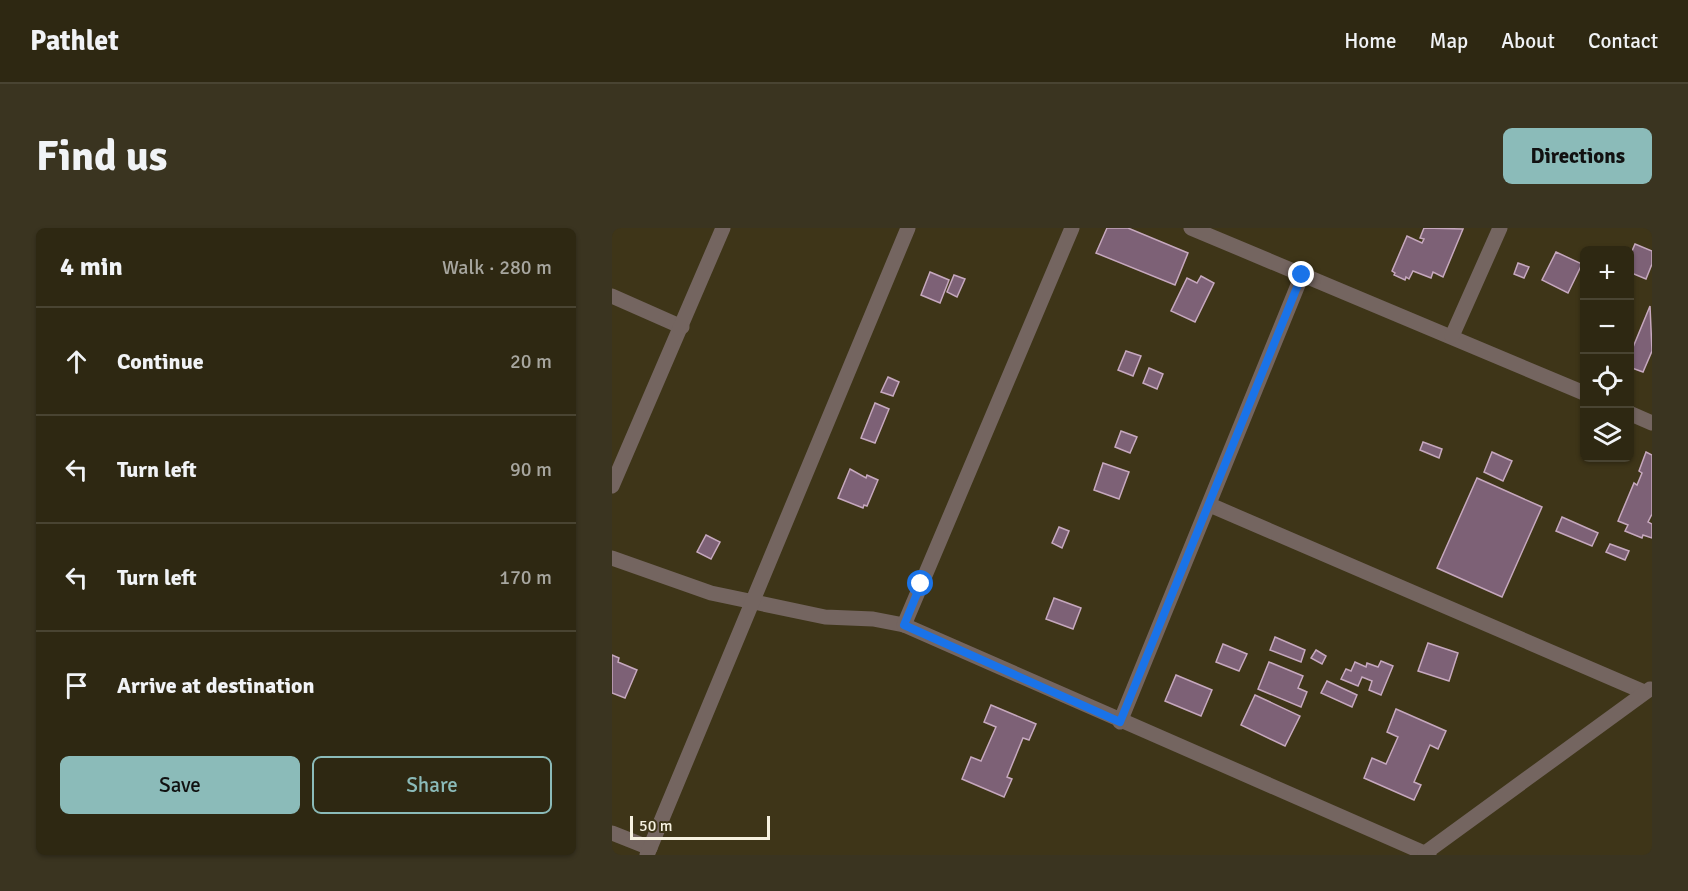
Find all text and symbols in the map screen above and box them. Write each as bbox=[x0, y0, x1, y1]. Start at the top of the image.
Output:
text: Pathlet bbox=[30, 24, 119, 58]
text: Home bbox=[1344, 28, 1397, 54]
text: Map bbox=[1430, 28, 1468, 54]
text: About bbox=[1501, 28, 1555, 54]
text: Contact bbox=[1588, 28, 1658, 54]
button: Directions bbox=[1503, 128, 1652, 184]
text: Find us bbox=[36, 131, 167, 182]
map controls bbox=[1580, 246, 1634, 462]
button: + bbox=[1580, 246, 1634, 300]
text: 4 min bbox=[60, 251, 123, 283]
text: Walk · 280 m bbox=[442, 255, 552, 280]
route end bbox=[1288, 261, 1314, 287]
button: − bbox=[1580, 300, 1634, 354]
icon: ahead bbox=[60, 345, 93, 378]
text: Continue bbox=[117, 348, 204, 375]
text: 20 m bbox=[510, 349, 552, 374]
button: locate bbox=[1580, 354, 1634, 408]
button: layers bbox=[1580, 408, 1634, 462]
icon: left bbox=[60, 453, 93, 486]
text: Turn left bbox=[117, 456, 197, 483]
text: 90 m bbox=[510, 457, 552, 482]
icon: left bbox=[60, 561, 93, 594]
text: Turn left bbox=[117, 564, 197, 591]
text: 170 m bbox=[499, 565, 552, 590]
route start bbox=[907, 570, 933, 596]
icon: arrive bbox=[60, 669, 93, 702]
text: Arrive at destination bbox=[117, 672, 314, 699]
button: Save bbox=[60, 756, 300, 814]
button: Share bbox=[312, 756, 552, 814]
scale bar bbox=[630, 813, 770, 840]
text: 50 m bbox=[639, 816, 673, 836]

